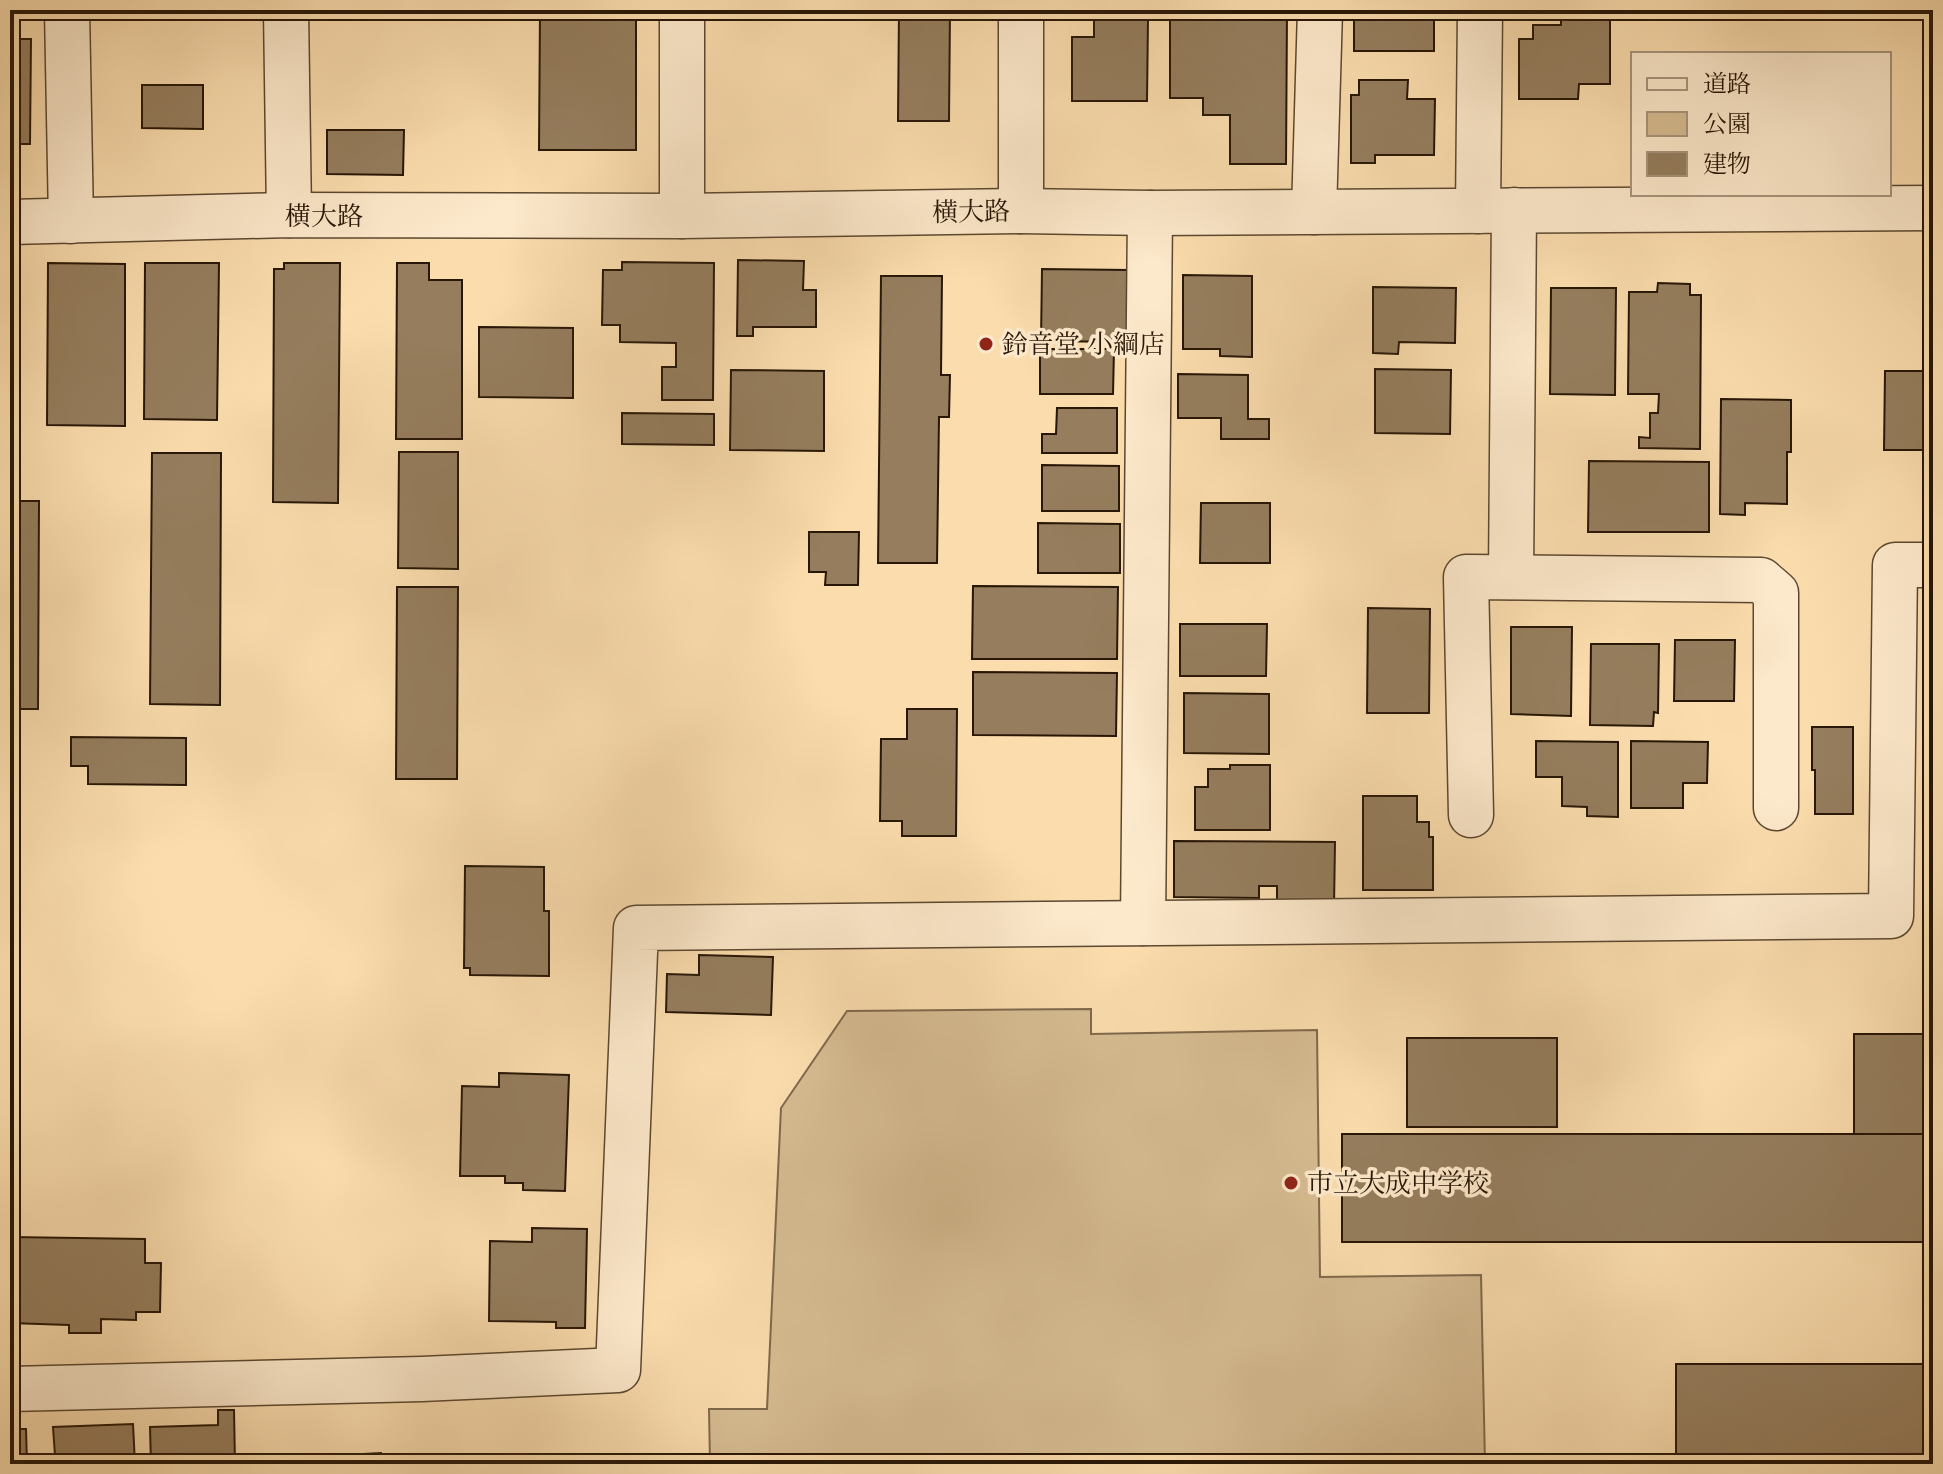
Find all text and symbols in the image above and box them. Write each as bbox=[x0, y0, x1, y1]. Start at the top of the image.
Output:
legend bbox=[1631, 52, 1891, 196]
text: 道路 bbox=[1703, 68, 1751, 101]
text: 公園 bbox=[1703, 108, 1751, 141]
text: 建物 bbox=[1703, 148, 1751, 181]
street label: 横大路 bbox=[932, 194, 1010, 230]
street label: 横大路 bbox=[285, 199, 363, 234]
place label: 鈴音堂 小綱店 bbox=[1002, 327, 1165, 362]
marker: 鈴音堂 小綱店 bbox=[977, 335, 995, 353]
place label: 市立大成中学校 bbox=[1307, 1166, 1489, 1201]
marker: 市立大成中学校 bbox=[1282, 1174, 1300, 1192]

